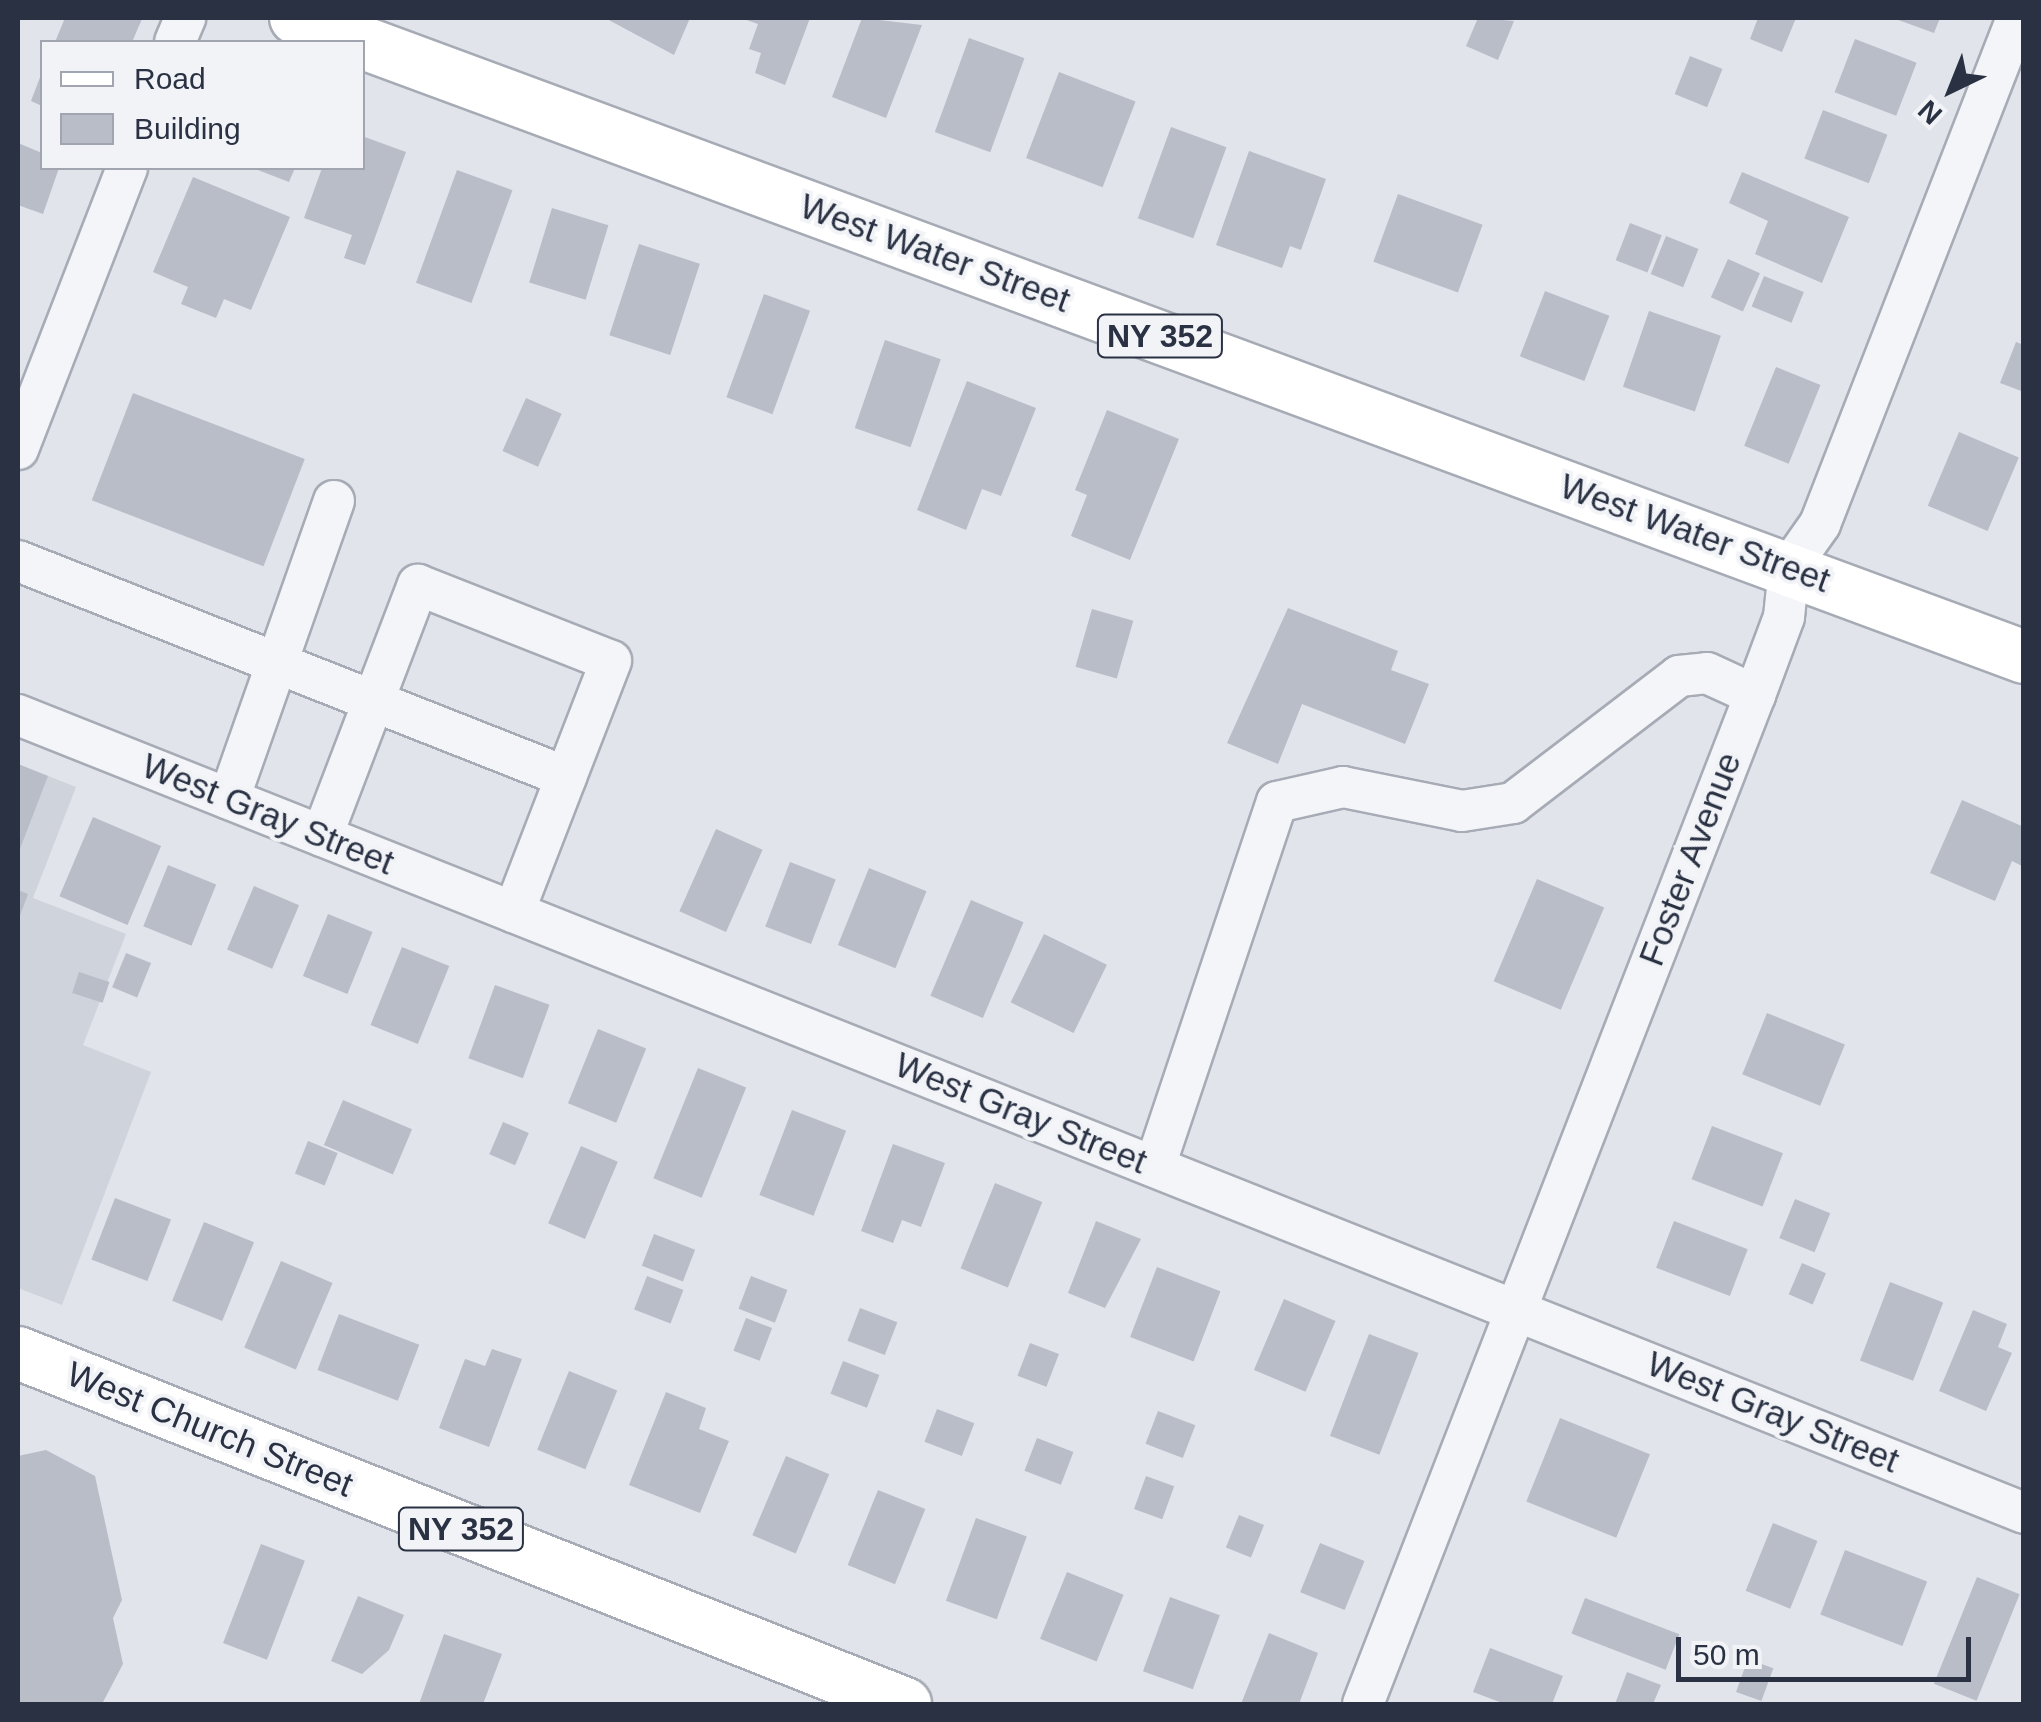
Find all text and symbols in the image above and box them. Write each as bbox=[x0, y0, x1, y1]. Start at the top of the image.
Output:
legend bbox=[40, 40, 365, 170]
north arrow bbox=[1901, 40, 2001, 140]
text: Road bbox=[134, 62, 206, 95]
text: N bbox=[1912, 94, 1948, 131]
text: Building bbox=[134, 112, 241, 145]
street label: West Water Street bbox=[794, 185, 1076, 321]
road number: NY 352 bbox=[1095, 309, 1225, 363]
street label: West Water Street bbox=[1554, 465, 1836, 601]
street label: West Gray Street bbox=[136, 744, 400, 884]
street label: Foster Avenue bbox=[1630, 746, 1750, 972]
street label: West Gray Street bbox=[889, 1043, 1153, 1183]
street label: West Gray Street bbox=[1641, 1342, 1905, 1482]
street label: West Church Street bbox=[61, 1352, 359, 1506]
road number: NY 352 bbox=[396, 1502, 526, 1556]
scale bar bbox=[1681, 1617, 1976, 1679]
text: 50 m bbox=[1693, 1638, 1760, 1671]

